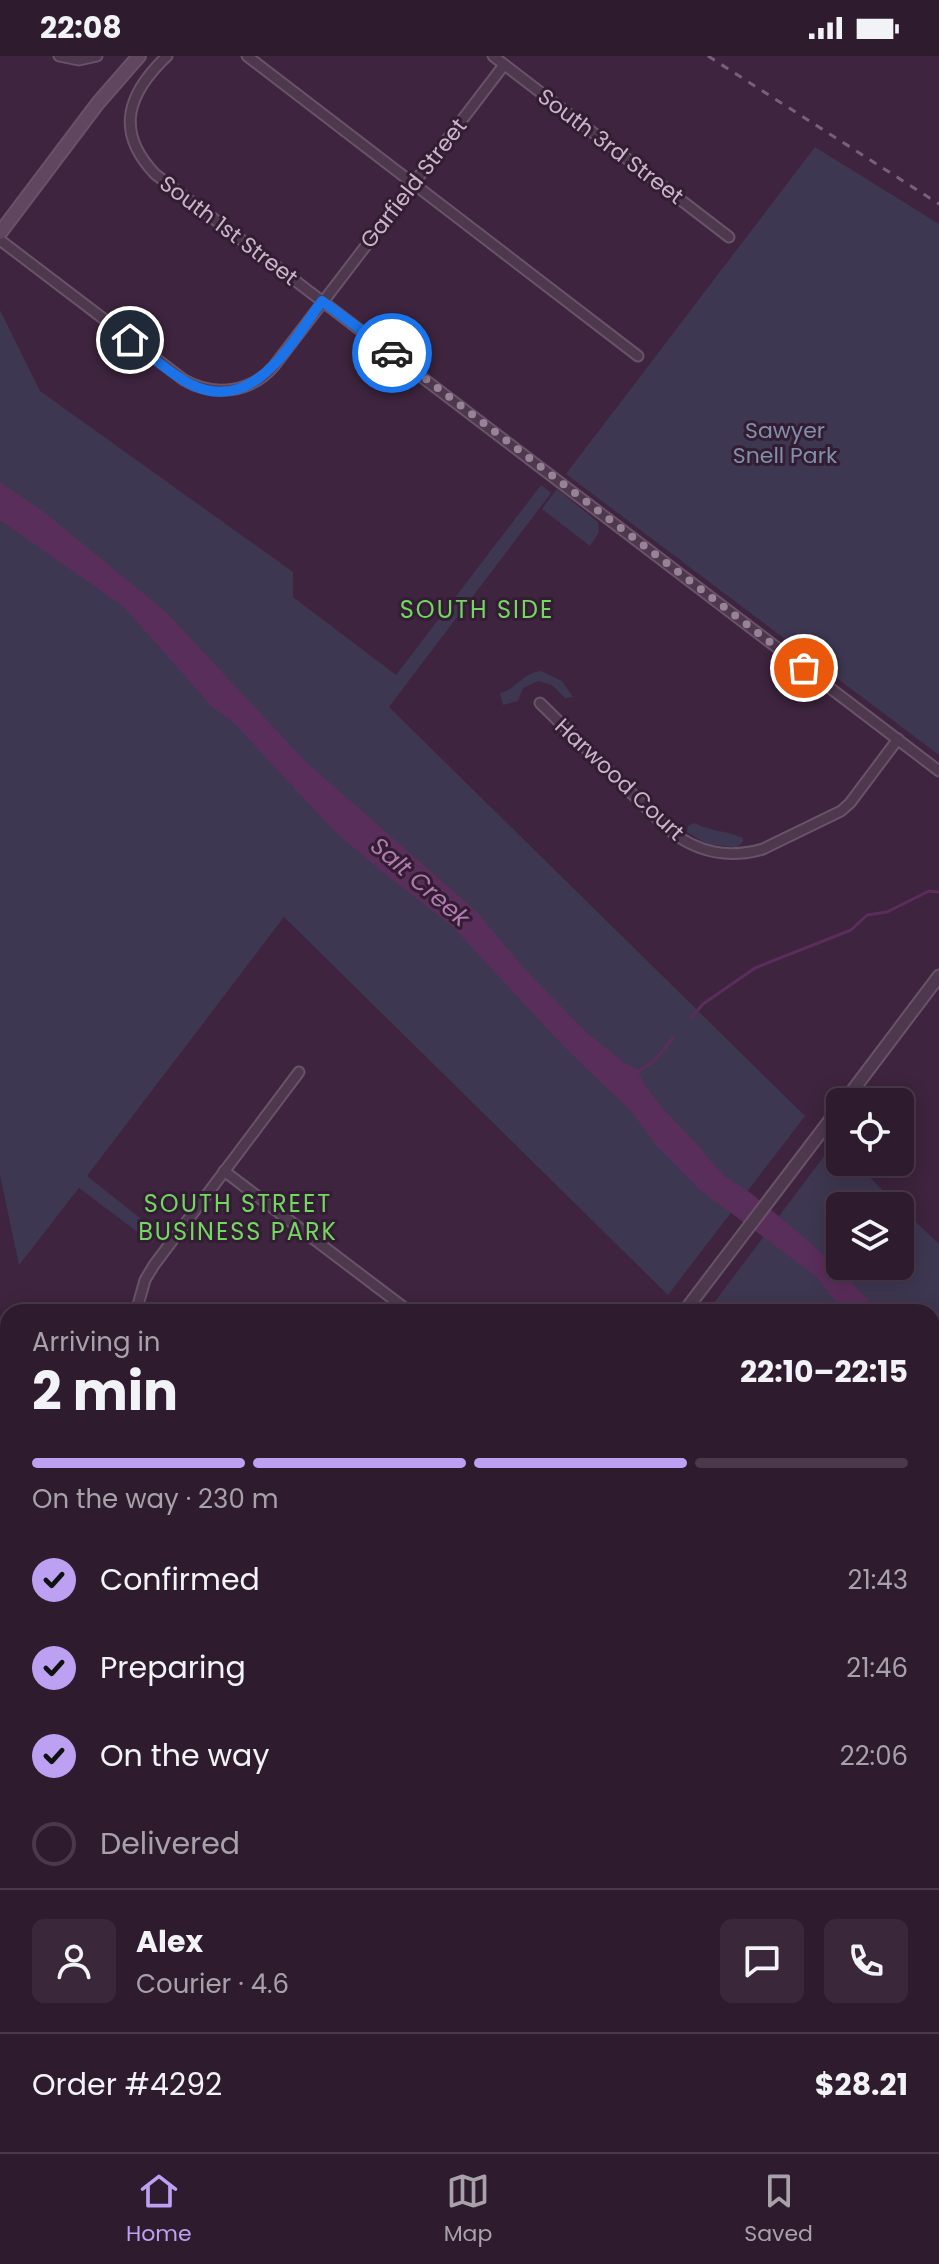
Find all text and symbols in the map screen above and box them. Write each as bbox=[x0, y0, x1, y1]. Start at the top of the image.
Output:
text: 22:08 bbox=[40, 6, 122, 49]
street label: South 3rd Street bbox=[531, 81, 690, 212]
street label: Garfield Street bbox=[353, 112, 474, 255]
street label: South 1st Street bbox=[153, 168, 304, 293]
pin bbox=[96, 306, 164, 374]
courier bbox=[352, 313, 432, 393]
icon: home bbox=[108, 318, 152, 362]
icon: car bbox=[370, 331, 414, 375]
park label: Sawyer Snell Park bbox=[733, 415, 838, 471]
district label: SOUTH SIDE bbox=[400, 593, 554, 626]
pin bbox=[770, 634, 838, 702]
icon: bag bbox=[782, 646, 826, 690]
street label: Harwood Court bbox=[548, 711, 691, 848]
water label: Salt Creek bbox=[364, 829, 478, 935]
map controls bbox=[826, 1088, 914, 1280]
button: locate bbox=[826, 1088, 914, 1176]
district label: SOUTH STREET BUSINESS PARK bbox=[138, 1187, 338, 1248]
button: layers bbox=[826, 1192, 914, 1280]
text: Arriving in bbox=[32, 1324, 161, 1360]
text: 22:10–22:15 bbox=[740, 1350, 908, 1393]
text: 2 min bbox=[32, 1355, 178, 1428]
text: On the way · 230 m bbox=[32, 1481, 278, 1517]
icon: check bbox=[32, 1558, 76, 1602]
text: Confirmed bbox=[100, 1558, 260, 1601]
text: 21:43 bbox=[848, 1562, 908, 1598]
icon: check bbox=[32, 1646, 76, 1690]
text: Preparing bbox=[100, 1646, 246, 1689]
text: 21:46 bbox=[846, 1650, 908, 1686]
icon: check bbox=[32, 1734, 76, 1778]
text: On the way bbox=[100, 1734, 269, 1777]
text: 22:06 bbox=[840, 1738, 908, 1774]
text: Delivered bbox=[100, 1822, 240, 1865]
button: person bbox=[32, 1919, 116, 2003]
button: chat bbox=[720, 1919, 804, 2003]
button: phone bbox=[824, 1919, 908, 2003]
text: Alex bbox=[136, 1920, 203, 1963]
text: Courier · 4.6 bbox=[136, 1966, 289, 2002]
text: Order #4292 bbox=[32, 2063, 222, 2106]
text: $28.21 bbox=[815, 2063, 908, 2106]
tab: Home bbox=[126, 2169, 192, 2250]
tab: Map bbox=[444, 2169, 492, 2250]
tab: Saved bbox=[744, 2169, 813, 2250]

